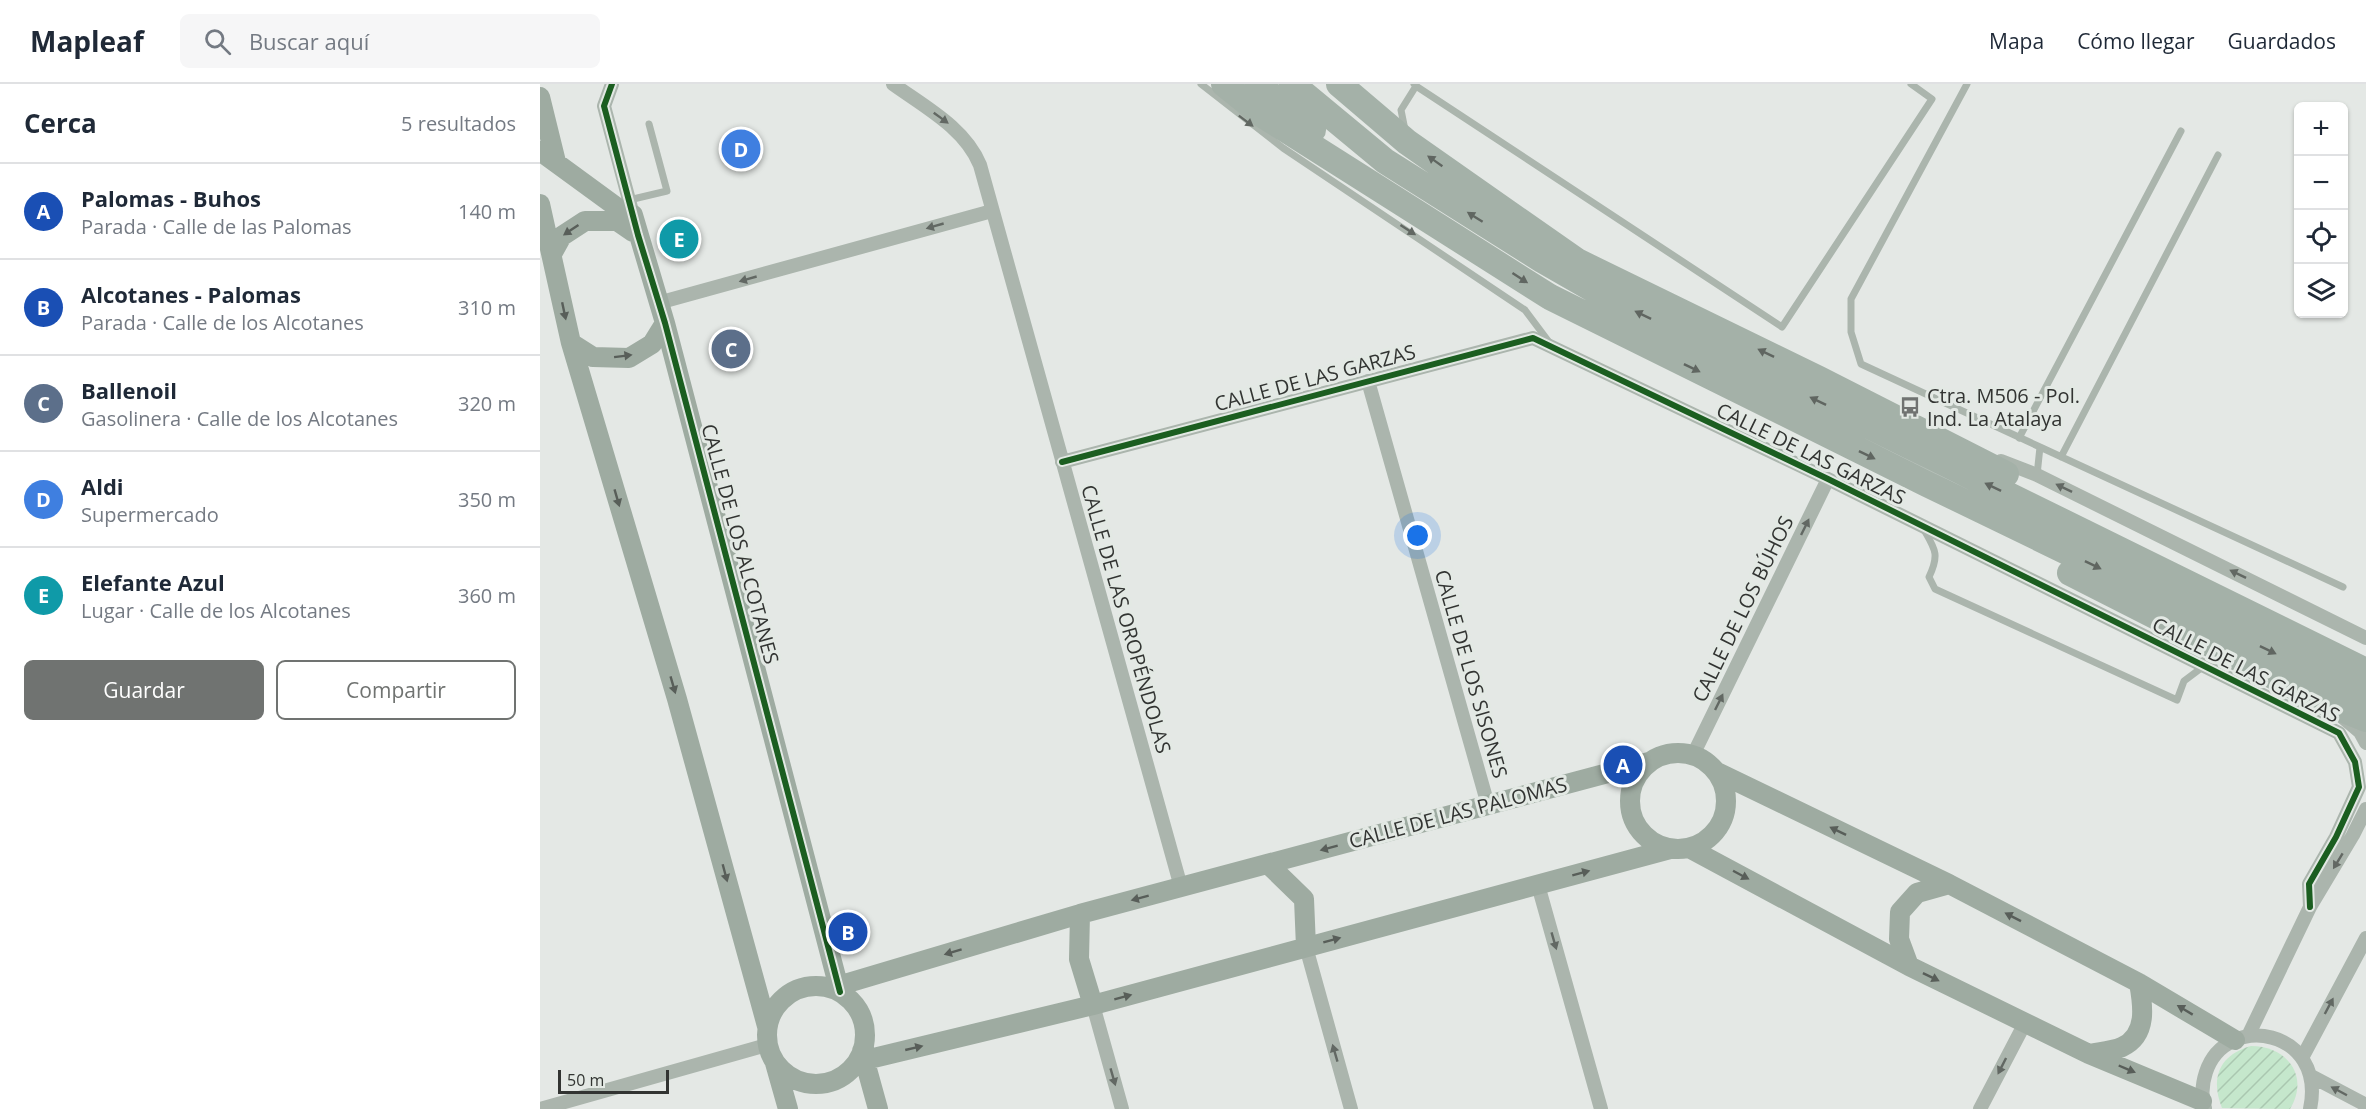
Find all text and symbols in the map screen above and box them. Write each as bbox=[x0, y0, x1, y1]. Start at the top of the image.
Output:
search box bbox=[180, 14, 600, 68]
text: Mapleaf bbox=[30, 22, 144, 60]
icon: search bbox=[201, 25, 234, 58]
text: Buscar aquí bbox=[249, 26, 369, 56]
text: Mapa bbox=[1989, 27, 2044, 55]
text: Cómo llegar bbox=[2077, 27, 2195, 55]
text: Guardados bbox=[2228, 27, 2336, 55]
map controls bbox=[2294, 102, 2348, 318]
button: + bbox=[2294, 102, 2348, 156]
text: Cerca bbox=[24, 105, 97, 141]
text: 5 resultados bbox=[401, 110, 516, 137]
one-way arrow bbox=[932, 112, 948, 124]
one-way arrow bbox=[1239, 114, 1254, 126]
pin: D bbox=[722, 126, 760, 172]
one-way arrow bbox=[1427, 156, 1442, 168]
button: − bbox=[2294, 156, 2348, 210]
text: Palomas - Buhos bbox=[81, 183, 261, 213]
text: A bbox=[37, 198, 50, 225]
text: 140 m bbox=[458, 198, 516, 225]
button: locate bbox=[2294, 210, 2348, 264]
one-way arrow bbox=[1467, 212, 1483, 223]
text: Parada · Calle de las Palomas bbox=[81, 213, 352, 240]
pin: E bbox=[660, 216, 698, 262]
one-way arrow bbox=[926, 222, 945, 232]
one-way arrow bbox=[564, 224, 580, 236]
one-way arrow bbox=[1399, 224, 1415, 236]
button: layers bbox=[2294, 264, 2348, 318]
one-way arrow bbox=[1511, 272, 1528, 283]
one-way arrow bbox=[738, 274, 757, 284]
text: Alcotanes - Palomas bbox=[81, 279, 301, 309]
text: B bbox=[37, 294, 50, 321]
text: 310 m bbox=[458, 294, 516, 321]
one-way arrow bbox=[560, 302, 569, 321]
text: Parada · Calle de los Alcotanes bbox=[81, 309, 364, 336]
one-way arrow bbox=[1635, 310, 1652, 320]
pin: C bbox=[712, 326, 750, 372]
street label: CALLE DE LAS GARZAS bbox=[1211, 338, 1418, 417]
one-way arrow bbox=[1757, 349, 1775, 359]
one-way arrow bbox=[614, 352, 633, 361]
one-way arrow bbox=[1684, 363, 1701, 372]
text: Ballenoil bbox=[81, 375, 177, 405]
place label: Ctra. M506 - Pol. Ind. La Atalaya bbox=[1927, 382, 2080, 432]
text: C bbox=[37, 390, 50, 417]
text: 320 m bbox=[458, 390, 516, 417]
bus stop icon: Ctra. M506 - Pol. Ind. La Atalaya bbox=[1898, 395, 1922, 419]
street label: CALLE DE LAS GARZAS bbox=[1712, 396, 1910, 511]
one-way arrow bbox=[1810, 397, 1827, 406]
text: Gasolinera · Calle de los Alcotanes bbox=[81, 405, 398, 432]
street label: CALLE DE LOS ALCOTANES bbox=[695, 421, 786, 667]
one-way arrow bbox=[1858, 450, 1875, 459]
text: Aldi bbox=[81, 471, 124, 501]
street label: CALLE DE LAS OROPÉNDOLAS bbox=[1075, 481, 1178, 756]
one-way arrow bbox=[1985, 483, 2002, 492]
one-way arrow bbox=[2055, 483, 2072, 492]
text: D bbox=[36, 486, 51, 513]
text: 350 m bbox=[458, 486, 516, 513]
one-way arrow bbox=[613, 489, 622, 507]
text: Supermercado bbox=[81, 501, 219, 528]
street label: CALLE DE LOS BÚHOS bbox=[1686, 511, 1799, 706]
one-way arrow bbox=[1799, 518, 1809, 536]
your location bbox=[1403, 521, 1432, 550]
one-way arrow bbox=[2084, 560, 2101, 569]
text: Elefante Azul bbox=[81, 567, 225, 597]
street label: CALLE DE LOS SISONES bbox=[1429, 567, 1514, 781]
one-way arrow bbox=[2230, 570, 2247, 579]
text: E bbox=[38, 582, 49, 609]
text: 360 m bbox=[458, 582, 516, 609]
text: Lugar · Calle de los Alcotanes bbox=[81, 597, 351, 624]
street label: CALLE DE LAS GARZAS bbox=[2148, 611, 2345, 729]
one-way arrow bbox=[2260, 645, 2277, 654]
button: Guardar bbox=[24, 660, 264, 720]
button: Compartir bbox=[276, 660, 516, 720]
one-way arrow bbox=[669, 676, 678, 694]
one-way arrow bbox=[1715, 694, 1724, 711]
pin: A bbox=[1604, 742, 1642, 788]
street label: CALLE DE LAS PALOMAS bbox=[1346, 770, 1570, 855]
one-way arrow bbox=[1830, 826, 1847, 835]
one-way arrow bbox=[1320, 844, 1338, 853]
one-way arrow bbox=[2332, 853, 2343, 869]
one-way arrow bbox=[720, 864, 730, 882]
one-way arrow bbox=[1572, 868, 1590, 877]
one-way arrow bbox=[1733, 870, 1750, 880]
one-way arrow bbox=[1131, 893, 1149, 903]
pin: B bbox=[828, 910, 868, 954]
one-way arrow bbox=[2004, 912, 2021, 922]
one-way arrow bbox=[1550, 932, 1559, 950]
one-way arrow bbox=[1323, 935, 1341, 945]
one-way arrow bbox=[944, 948, 962, 957]
one-way arrow bbox=[1923, 972, 1940, 981]
one-way arrow bbox=[1115, 992, 1133, 1001]
one-way arrow bbox=[2324, 997, 2334, 1014]
one-way arrow bbox=[2177, 1004, 2193, 1015]
one-way arrow bbox=[904, 1043, 923, 1053]
one-way arrow bbox=[1330, 1044, 1340, 1062]
one-way arrow bbox=[1998, 1057, 2007, 1074]
one-way arrow bbox=[2118, 1064, 2136, 1074]
scale bar bbox=[558, 1067, 669, 1094]
text: 50 m bbox=[567, 1069, 604, 1091]
one-way arrow bbox=[1109, 1069, 1118, 1087]
one-way arrow bbox=[2330, 1086, 2347, 1096]

